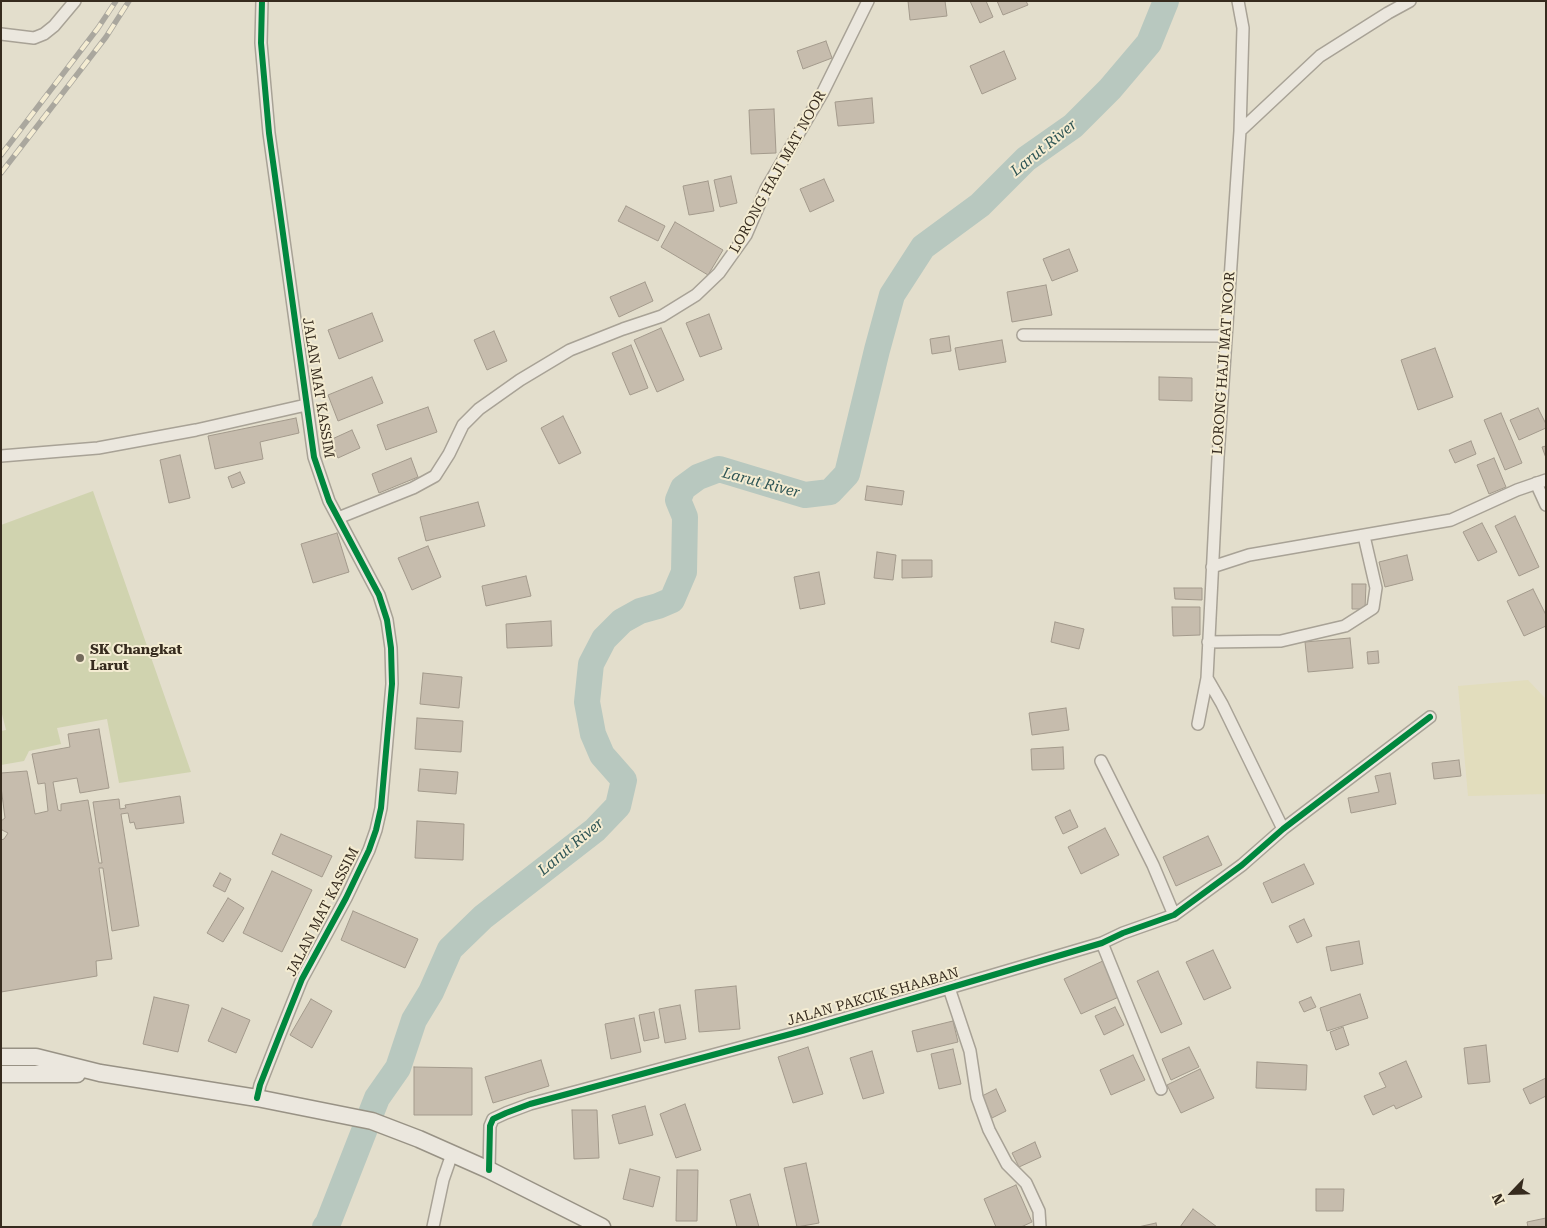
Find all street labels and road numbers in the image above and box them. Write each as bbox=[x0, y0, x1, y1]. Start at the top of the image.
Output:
street label: LORONG HAJI MAT NOOR bbox=[726, 88, 830, 256]
street label: LORONG HAJI MAT NOOR bbox=[1209, 271, 1239, 455]
street label: JALAN MAT KASSIM bbox=[299, 316, 337, 460]
street label: JALAN MAT KASSIM bbox=[283, 845, 363, 979]
street label: JALAN PAKCIK SHAABAN bbox=[785, 964, 961, 1030]

